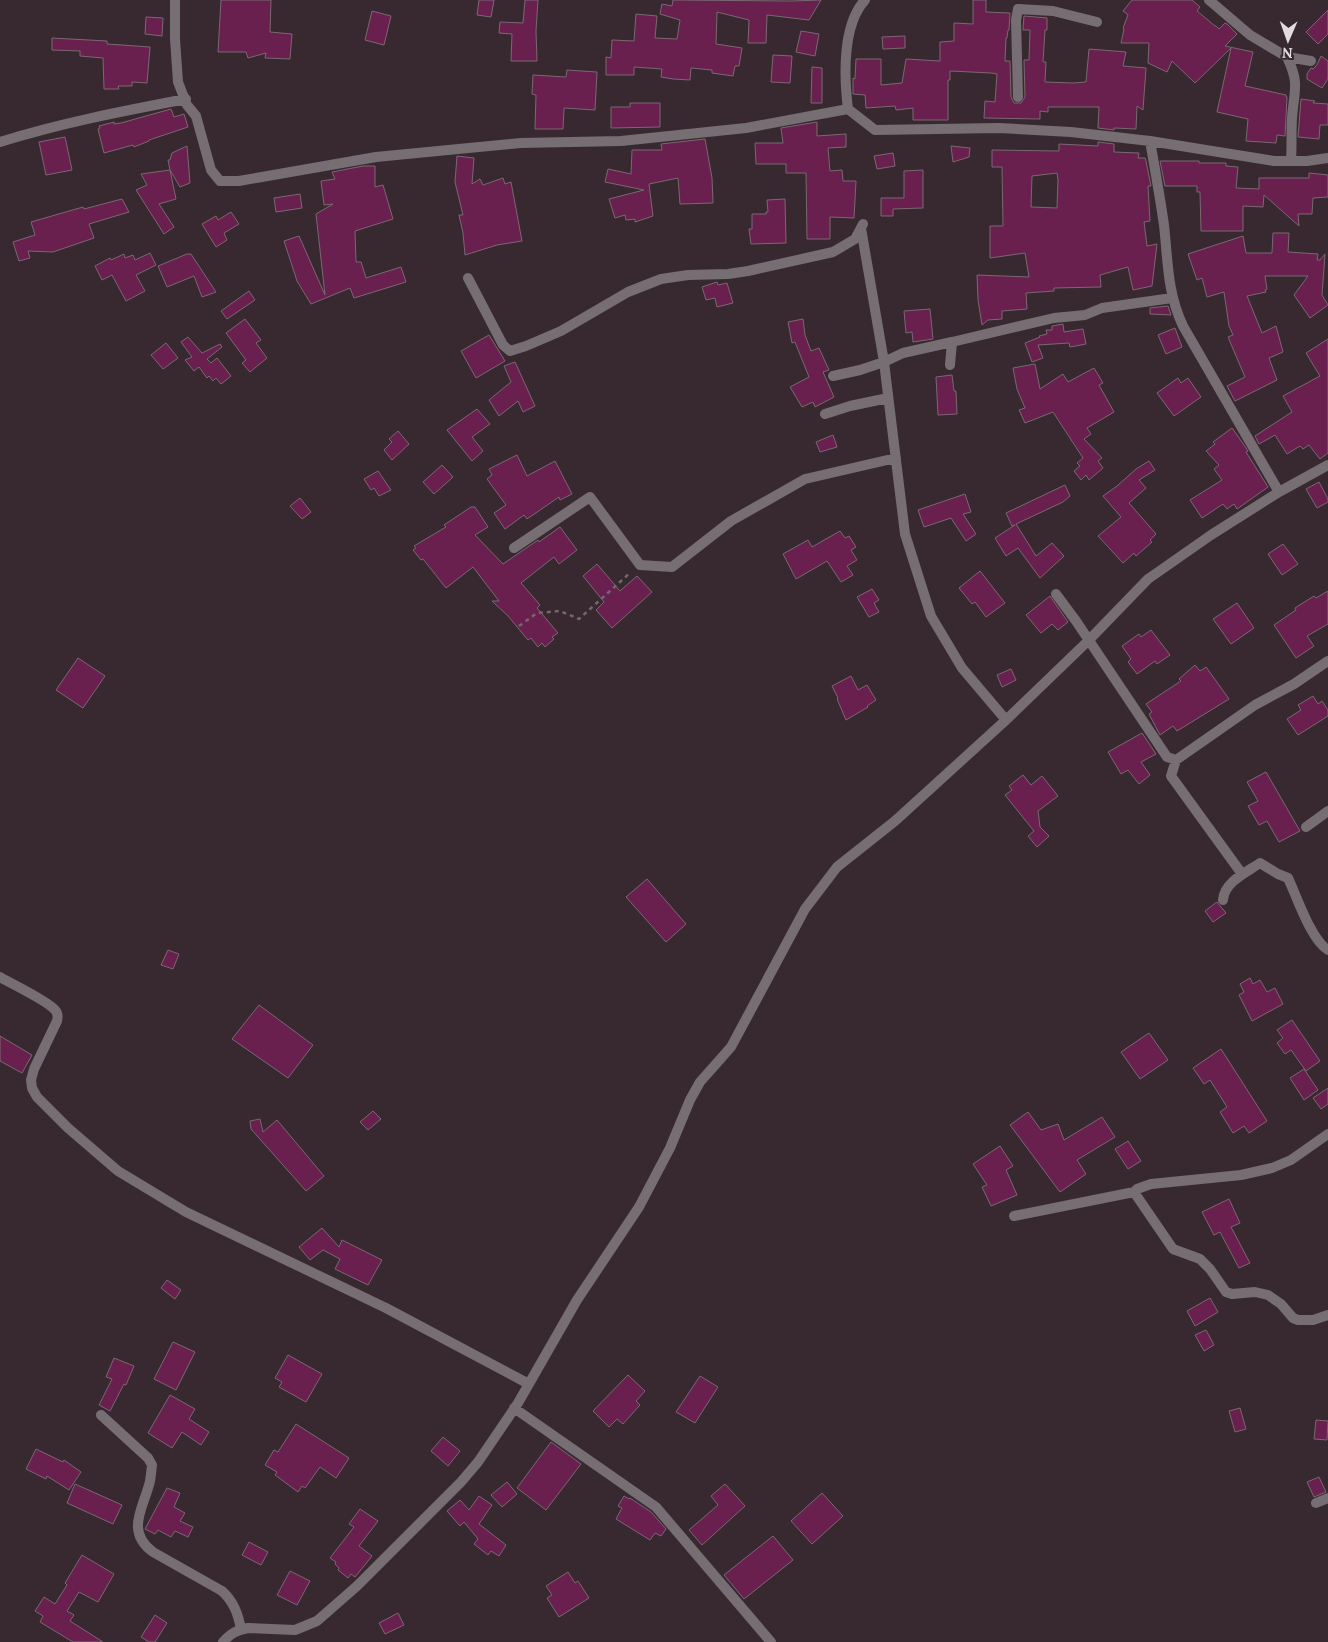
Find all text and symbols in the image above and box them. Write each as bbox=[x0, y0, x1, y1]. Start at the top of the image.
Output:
north arrow bbox=[1263, 15, 1313, 65]
text: N bbox=[1282, 44, 1293, 62]

